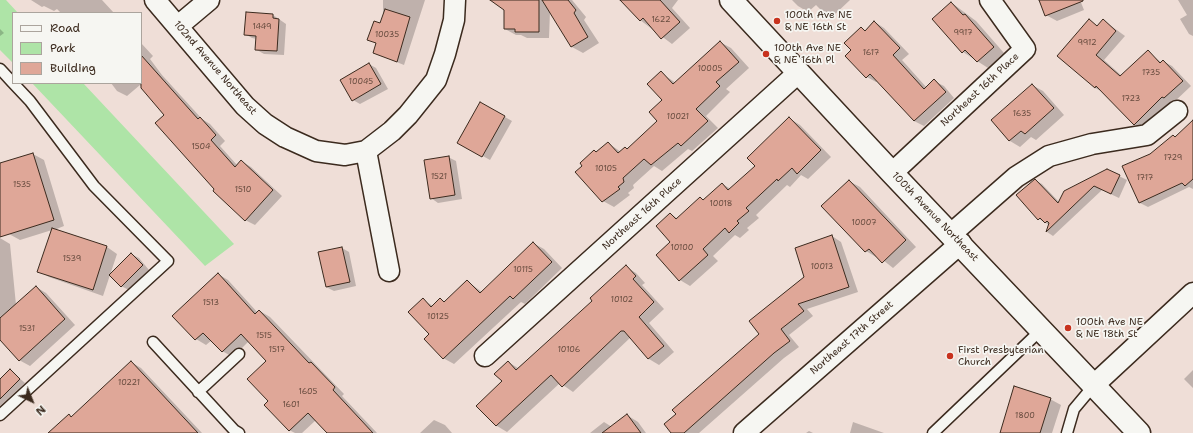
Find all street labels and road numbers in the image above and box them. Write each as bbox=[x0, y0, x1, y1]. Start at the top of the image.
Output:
street label: 102nd Avenue Northeast bbox=[171, 19, 259, 117]
street label: Northeast 16th Place bbox=[938, 51, 1022, 129]
street label: 100th Avenue Northeast bbox=[889, 170, 981, 264]
street label: Northeast 16th Place bbox=[600, 175, 684, 253]
street label: Northeast 17th Street bbox=[808, 299, 896, 377]

